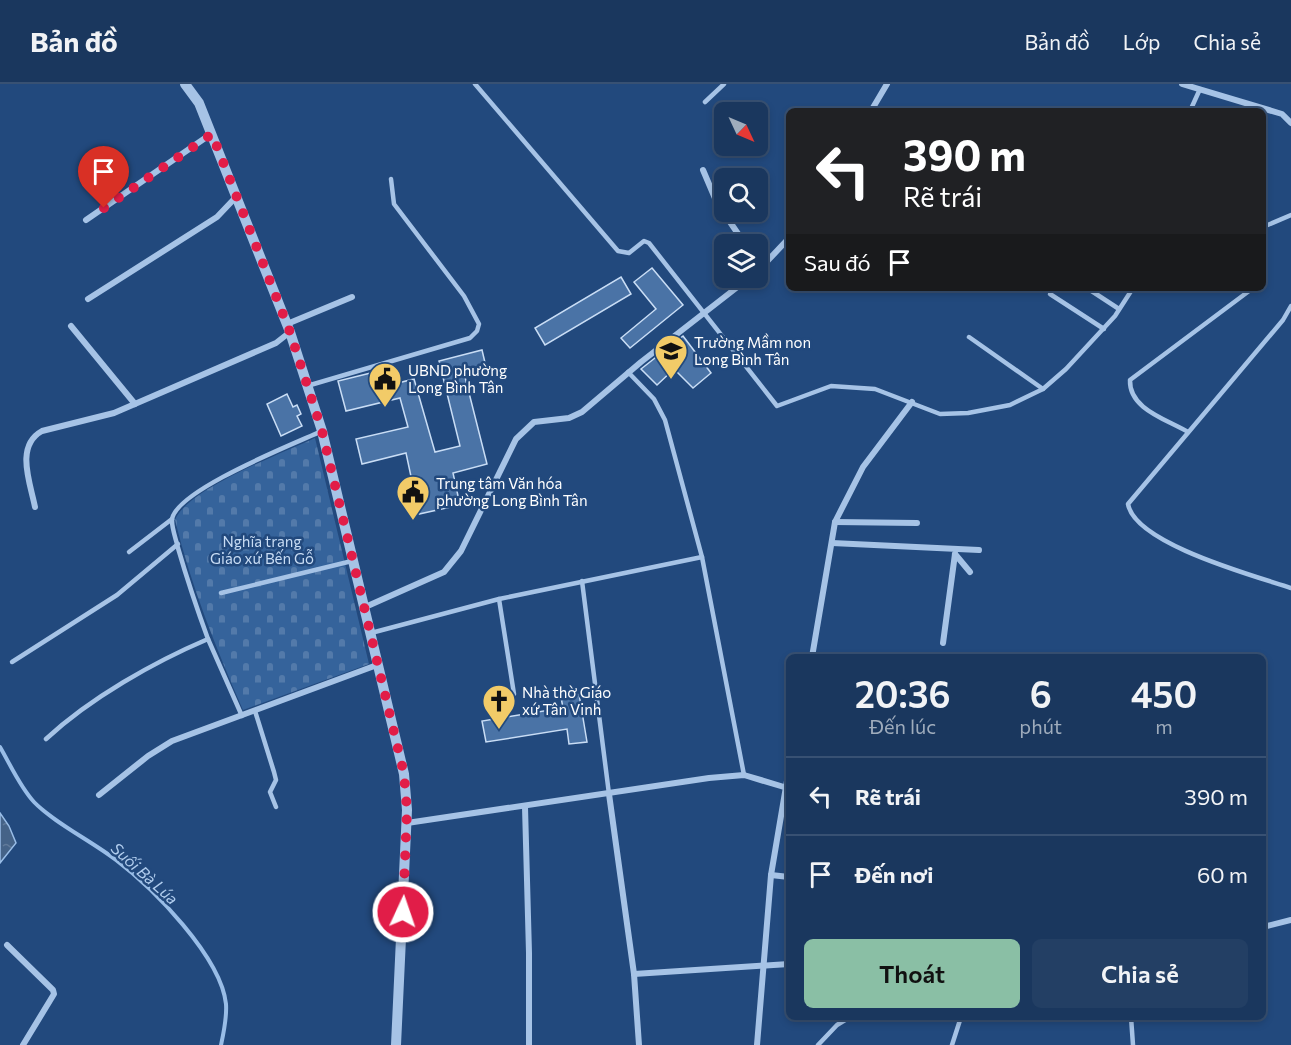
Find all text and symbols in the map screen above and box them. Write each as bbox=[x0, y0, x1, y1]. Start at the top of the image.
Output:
text: Bản đồ bbox=[30, 24, 118, 58]
text: Bản đồ bbox=[1025, 29, 1090, 54]
text: Lớp bbox=[1123, 29, 1161, 54]
text: Chia sẻ bbox=[1194, 29, 1261, 54]
north arrow bbox=[714, 102, 768, 156]
map controls bbox=[714, 102, 768, 288]
text: 390 m bbox=[903, 128, 1026, 180]
icon: left bbox=[804, 132, 882, 210]
pin bbox=[78, 146, 129, 208]
icon: arrive bbox=[87, 155, 120, 188]
button: search bbox=[714, 168, 768, 222]
text: Rẽ trái bbox=[903, 180, 982, 213]
button: layers bbox=[714, 234, 768, 288]
icon: arrive bbox=[883, 246, 916, 279]
text: Sau đó bbox=[804, 249, 871, 276]
school or university icon: Trường Mầm non Long Bình Tân bbox=[653, 333, 689, 380]
place label: Trường Mầm non Long Bình Tân bbox=[694, 333, 811, 368]
public building icon: UBND phường Long Bình Tân bbox=[367, 361, 403, 408]
place label: UBND phường Long Bình Tân bbox=[408, 361, 507, 396]
public building icon: Trung tâm Văn hóa phường Long Bình Tân bbox=[395, 474, 431, 521]
place label: Trung tâm Văn hóa phường Long Bình Tân bbox=[436, 474, 588, 509]
park label: Nghĩa trang Giáo xứ Bến Gỗ bbox=[210, 532, 314, 567]
text: 20:36 bbox=[855, 671, 951, 715]
text: 6 bbox=[1030, 671, 1052, 715]
text: 450 bbox=[1131, 671, 1197, 715]
church icon: Nhà thờ Giáo xứ Tân Vinh bbox=[481, 683, 517, 730]
place label: Nhà thờ Giáo xứ Tân Vinh bbox=[522, 683, 611, 718]
text: Đến lúc bbox=[869, 714, 936, 738]
text: phút bbox=[1019, 714, 1062, 738]
text: m bbox=[1155, 714, 1173, 738]
icon: left bbox=[804, 780, 837, 813]
text: Rẽ trái bbox=[855, 783, 921, 810]
text: 390 m bbox=[1184, 783, 1248, 810]
water label: Suối Bà Lúa bbox=[108, 838, 182, 908]
icon: arrive bbox=[804, 858, 837, 891]
text: Đến nơi bbox=[855, 861, 933, 888]
text: 60 m bbox=[1197, 861, 1248, 888]
position arrow bbox=[371, 880, 435, 944]
button: Thoát bbox=[804, 939, 1020, 1008]
button: Chia sẻ bbox=[1032, 939, 1248, 1008]

